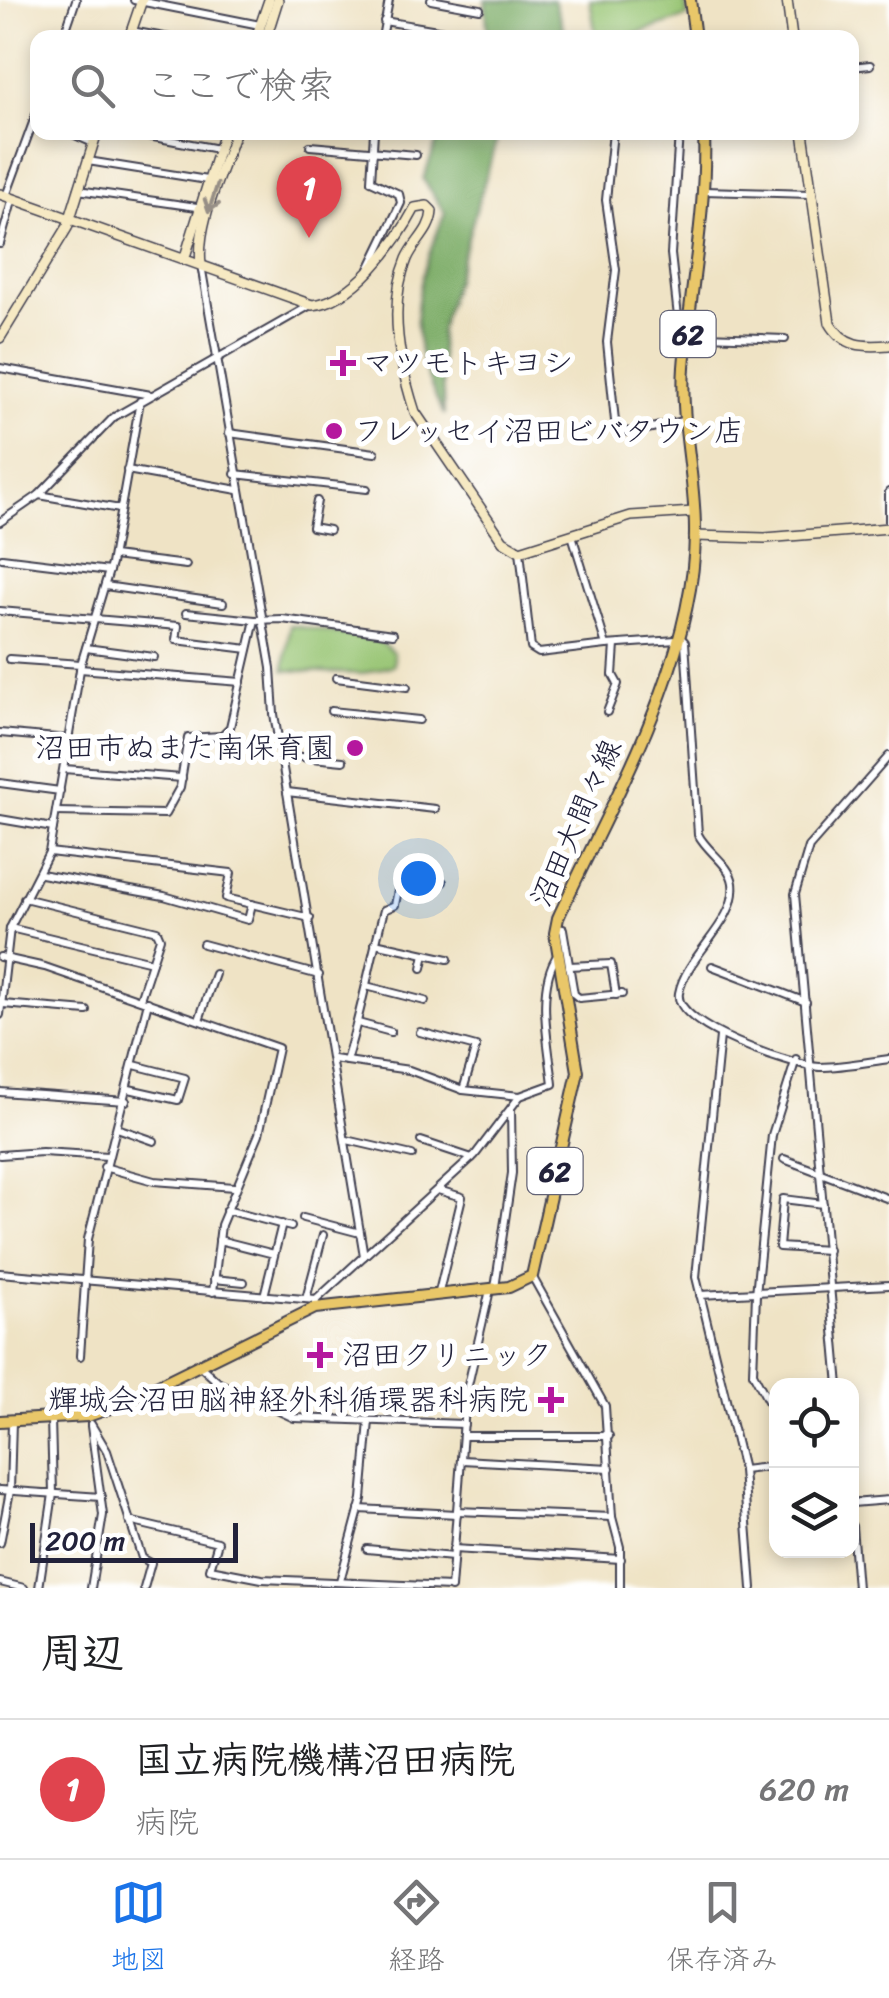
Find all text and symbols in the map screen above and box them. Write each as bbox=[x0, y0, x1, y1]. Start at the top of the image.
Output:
search box bbox=[30, 30, 859, 140]
text: ここで検索 bbox=[145, 52, 335, 119]
icon: search bbox=[65, 58, 120, 113]
pin: 1 bbox=[276, 156, 342, 238]
one-way arrow bbox=[203, 182, 221, 214]
road number: 62 bbox=[660, 311, 716, 357]
place label: マツモトキヨシ bbox=[363, 336, 573, 390]
marker: マツモトキヨシ bbox=[332, 352, 354, 374]
place label: フレッセイ沼田ビバタウン店 bbox=[354, 404, 744, 458]
marker: フレッセイ沼田ビバタウン店 bbox=[323, 420, 345, 442]
place label: 沼田市ぬまた南保育園 bbox=[35, 721, 335, 775]
street label: 沼田大間々線 bbox=[515, 730, 637, 916]
marker: 沼田市ぬまた南保育園 bbox=[344, 737, 366, 759]
your location bbox=[393, 853, 444, 904]
road number: 62 bbox=[528, 1148, 582, 1194]
place label: 沼田クリニック bbox=[342, 1328, 552, 1382]
marker: 沼田クリニック bbox=[307, 1342, 333, 1368]
place label: 輝城会沼田脳神経外科循環器科病院 bbox=[48, 1373, 528, 1427]
map controls bbox=[769, 1378, 859, 1558]
button: locate bbox=[769, 1378, 859, 1468]
marker: 輝城会沼田脳神経外科循環器科病院 bbox=[538, 1387, 564, 1413]
button: layers bbox=[769, 1468, 859, 1558]
text: 200 m bbox=[45, 1516, 125, 1565]
scale bar bbox=[30, 1518, 238, 1562]
text: 周辺 bbox=[40, 1616, 124, 1690]
text: 国立病院機構沼田病院 bbox=[135, 1727, 515, 1794]
text: 1 bbox=[66, 1761, 79, 1818]
text: 620 m bbox=[759, 1761, 849, 1818]
text: 病院 bbox=[135, 1794, 199, 1851]
tab: 地図 bbox=[111, 1875, 167, 1984]
tab: 経路 bbox=[388, 1875, 444, 1984]
tab: 保存済み bbox=[666, 1875, 778, 1984]

